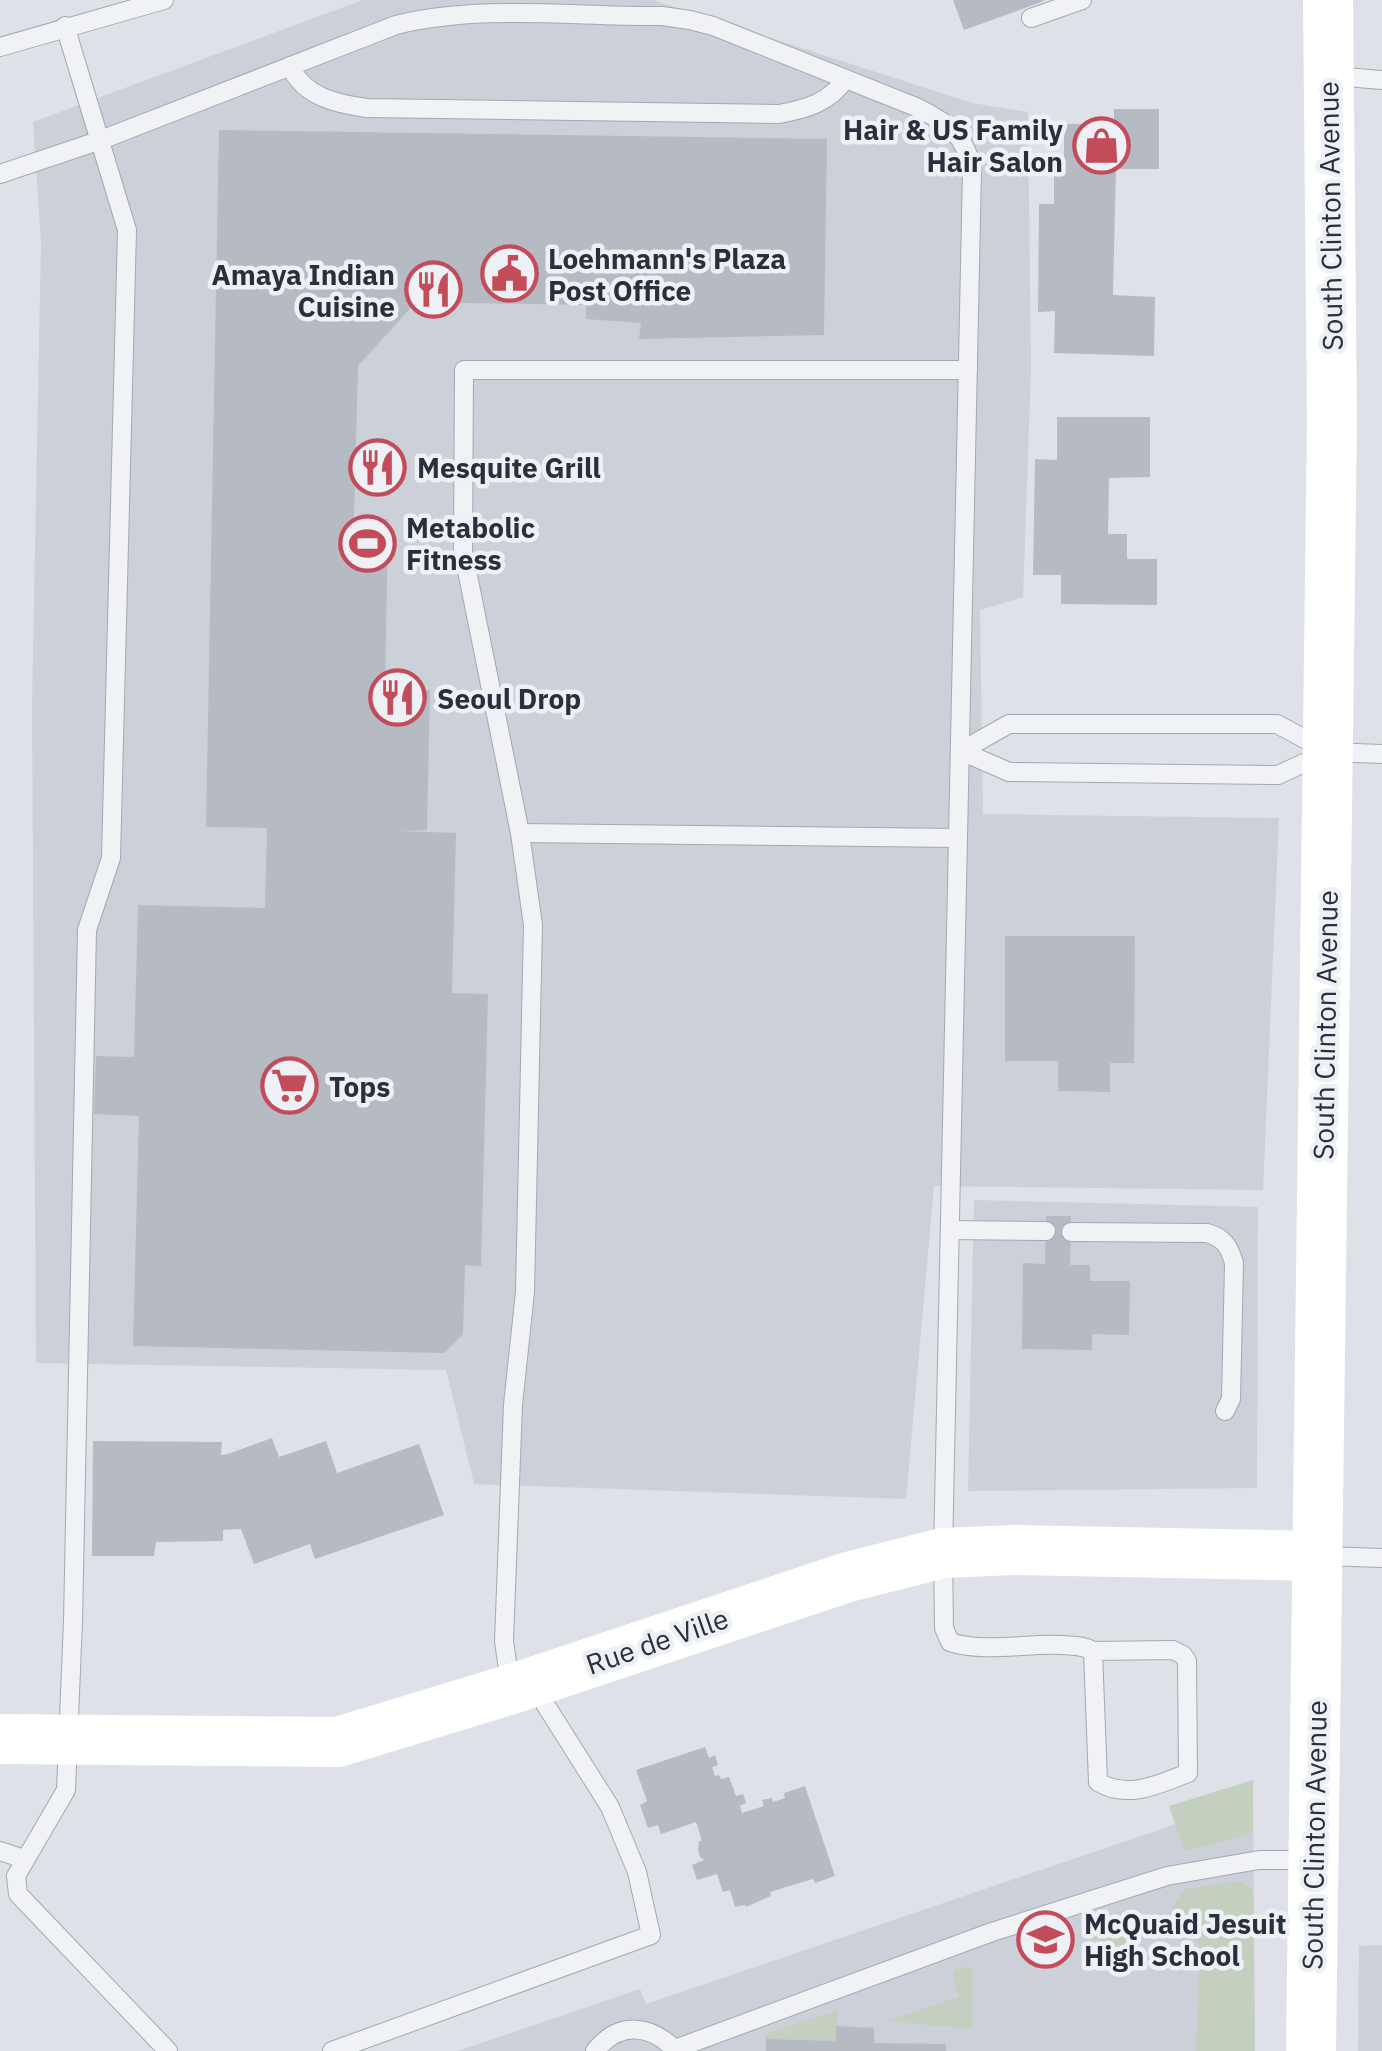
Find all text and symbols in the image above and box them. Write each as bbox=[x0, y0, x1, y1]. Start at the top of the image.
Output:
street label: South Clinton Avenue bbox=[1309, 81, 1351, 351]
place label: Hair & US Family Hair Salon bbox=[843, 111, 1063, 180]
shop icon: Hair & US Family Hair Salon bbox=[1072, 115, 1132, 175]
place label: Loehmann's Plaza Post Office bbox=[548, 240, 786, 309]
public building icon: Loehmann's Plaza Post Office bbox=[479, 244, 539, 304]
place label: Amaya Indian Cuisine bbox=[212, 256, 395, 325]
restaurant icon: Amaya Indian Cuisine bbox=[404, 260, 464, 320]
restaurant icon: Mesquite Grill bbox=[348, 437, 408, 497]
place label: Mesquite Grill bbox=[417, 449, 601, 486]
place label: Metabolic Fitness bbox=[406, 509, 535, 578]
sports icon: Metabolic Fitness bbox=[337, 513, 397, 573]
restaurant icon: Seoul Drop bbox=[368, 668, 428, 728]
place label: Seoul Drop bbox=[437, 680, 581, 717]
street label: South Clinton Avenue bbox=[1304, 890, 1346, 1160]
supermarket icon: Tops bbox=[260, 1056, 320, 1116]
place label: Tops bbox=[329, 1068, 390, 1105]
street label: Rue de Ville bbox=[581, 1599, 733, 1683]
street label: South Clinton Avenue bbox=[1293, 1700, 1335, 1970]
place label: McQuaid Jesuit High School bbox=[1084, 1905, 1287, 1974]
school or university icon: McQuaid Jesuit High School bbox=[1015, 1909, 1075, 1969]

